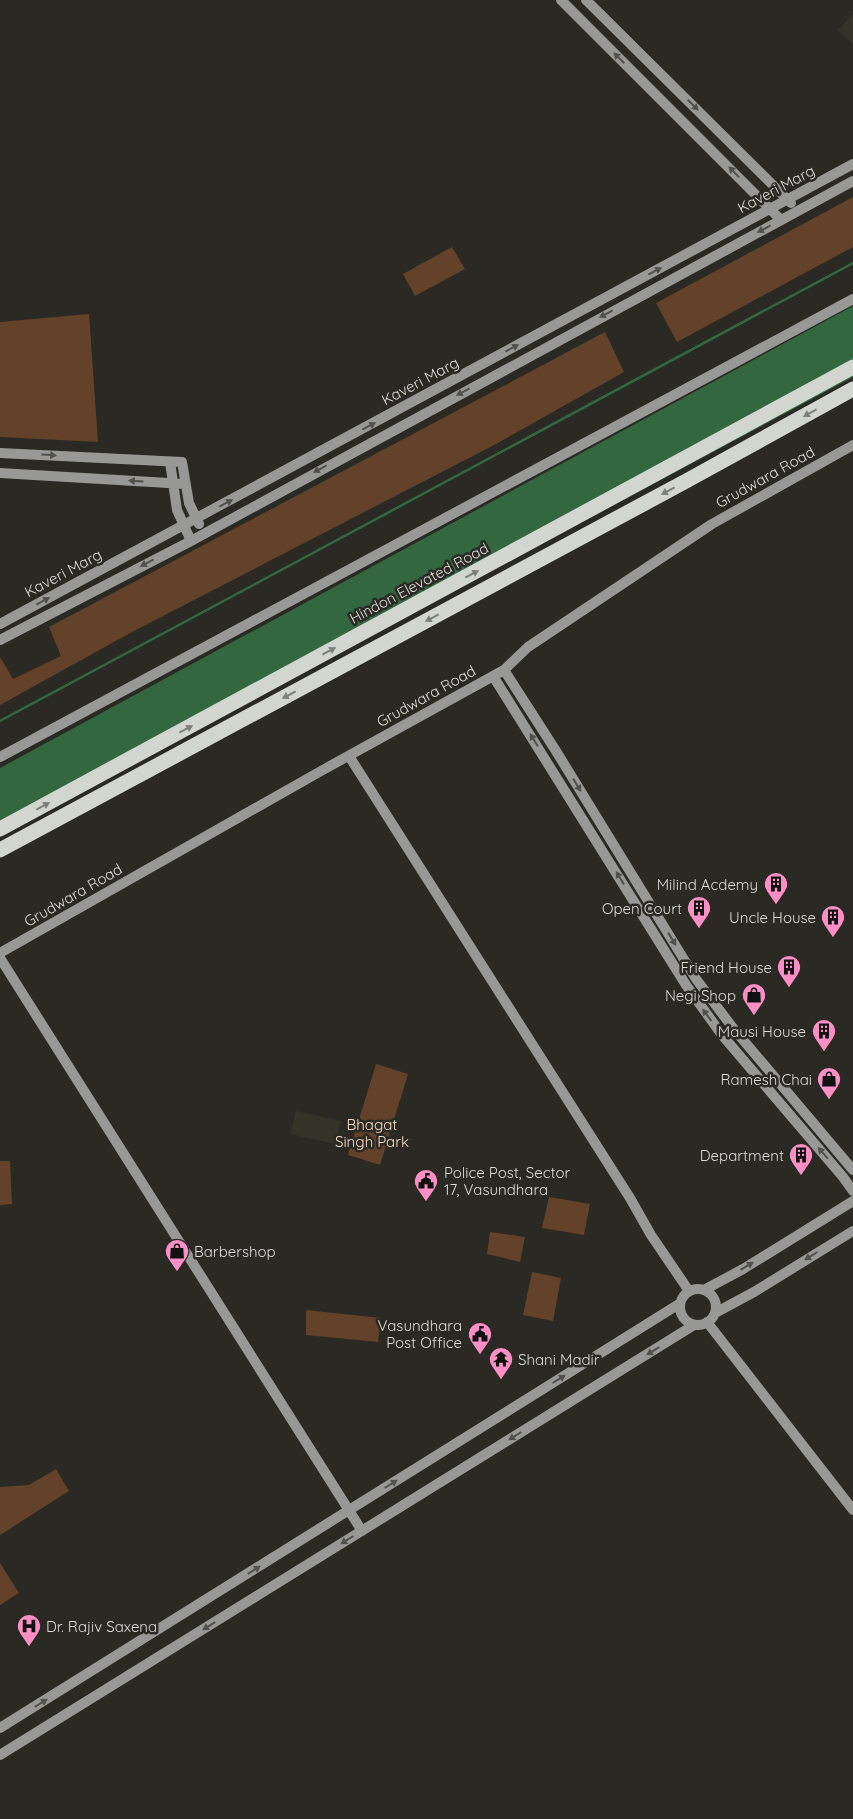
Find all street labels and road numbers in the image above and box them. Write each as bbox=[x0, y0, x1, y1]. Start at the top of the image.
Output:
street label: Kaveri Marg bbox=[734, 161, 818, 217]
street label: Kaveri Marg bbox=[378, 353, 462, 409]
street label: Grudwara Road bbox=[712, 442, 818, 512]
street label: Hindon Elevated Road bbox=[346, 538, 492, 628]
street label: Kaveri Marg bbox=[21, 545, 105, 601]
street label: Grudwara Road bbox=[373, 661, 479, 731]
street label: Grudwara Road bbox=[21, 859, 125, 931]

